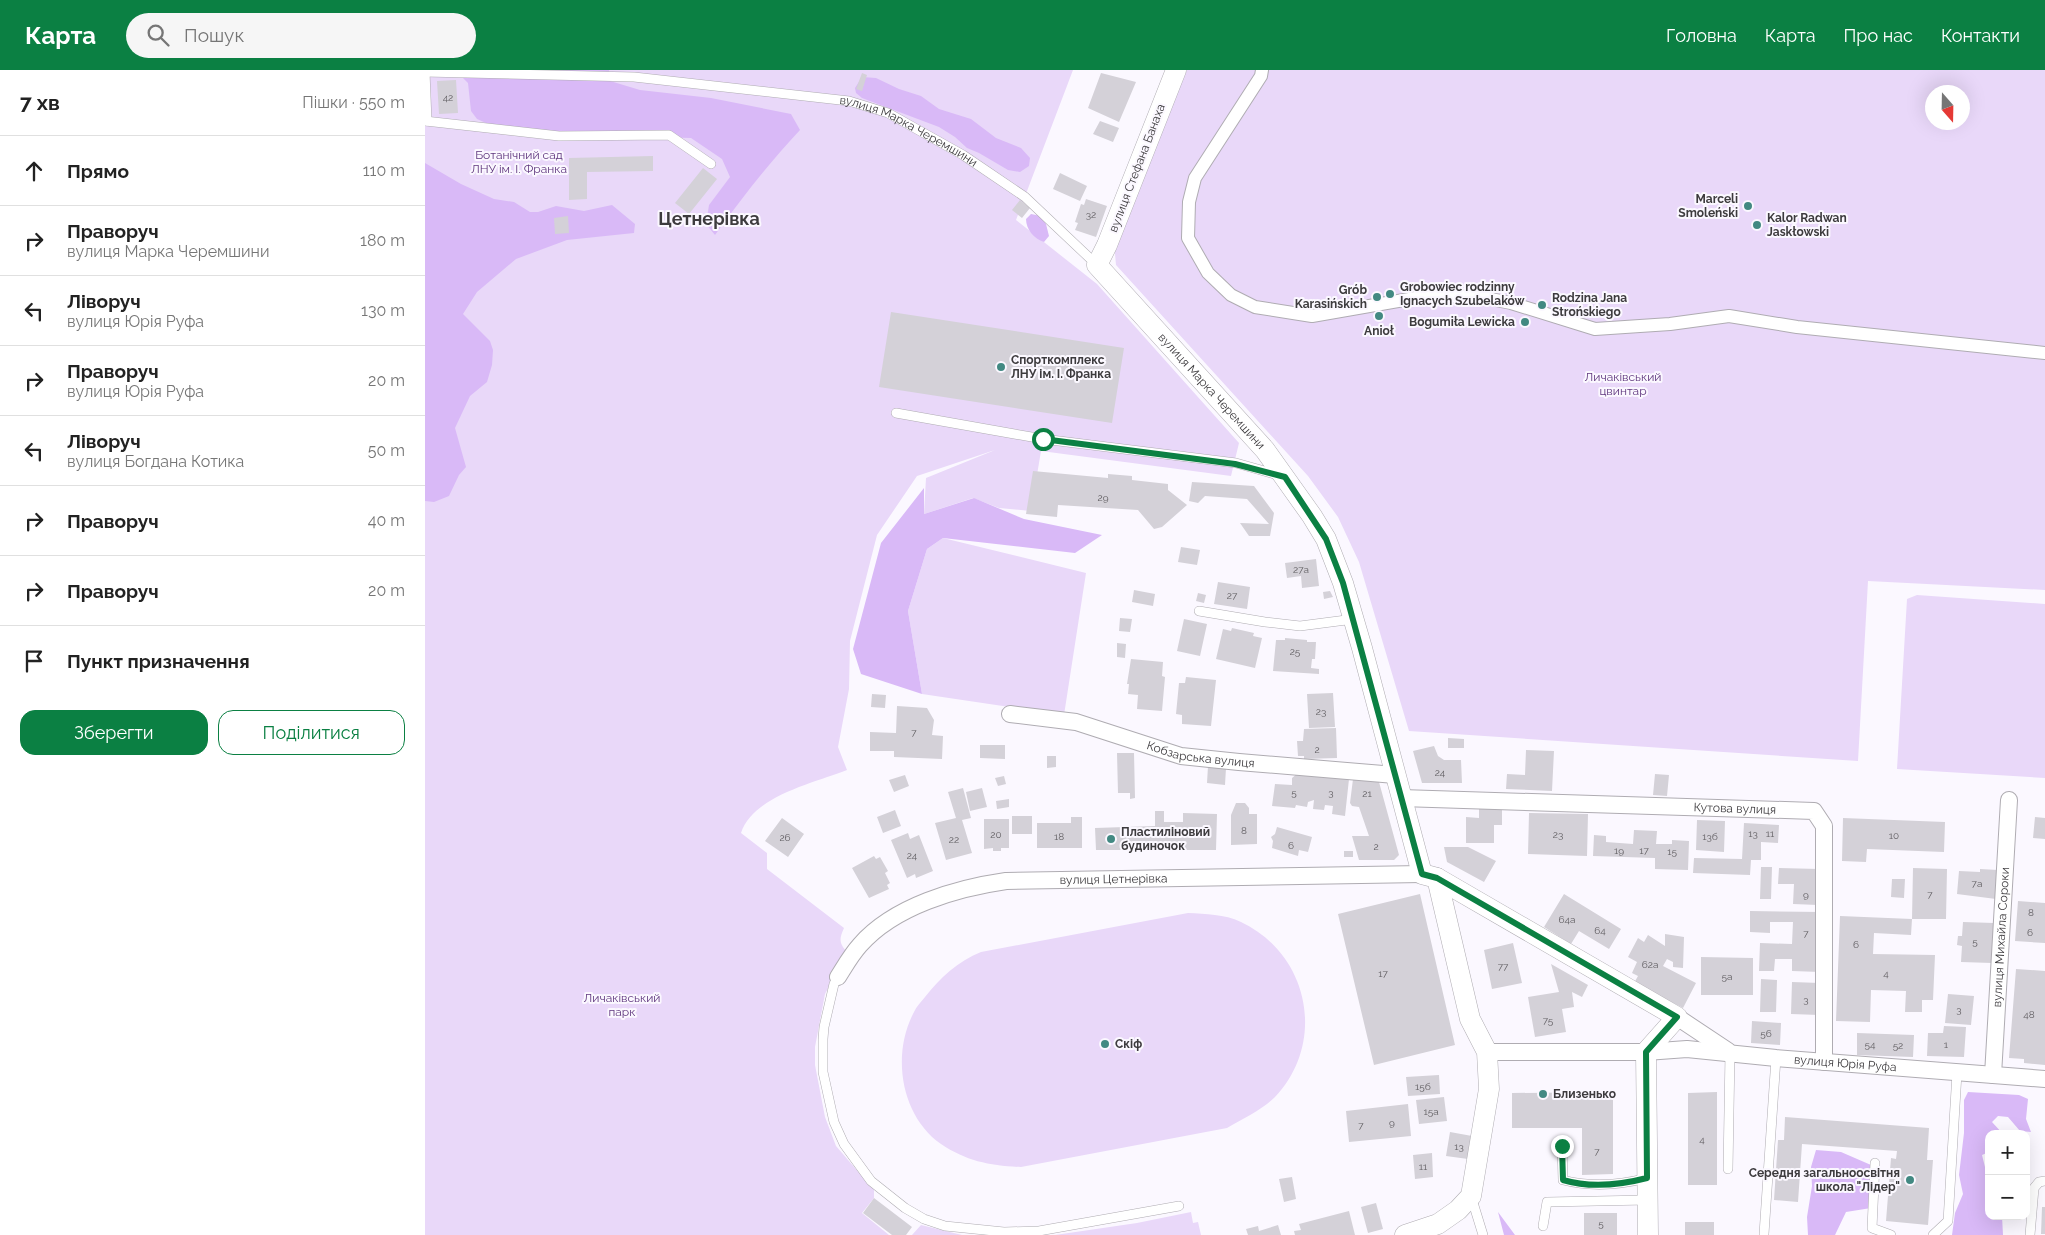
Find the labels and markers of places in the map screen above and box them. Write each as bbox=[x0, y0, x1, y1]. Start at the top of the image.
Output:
place label: Marceli Smoleński bbox=[1678, 192, 1738, 220]
marker: Marceli Smoleński bbox=[1742, 200, 1754, 212]
place label: Kalor Radwan Jaskłowski bbox=[1767, 211, 1847, 239]
marker: Kalor Radwan Jaskłowski bbox=[1751, 219, 1763, 231]
place label: Grobowiec rodzinny Ignacych Szubelaków bbox=[1400, 280, 1526, 308]
place label: Grób Karasińskich bbox=[1295, 283, 1367, 311]
marker: Grobowiec rodzinny Ignacych Szubelaków bbox=[1384, 288, 1396, 300]
marker: Grób Karasińskich bbox=[1371, 291, 1383, 303]
place label: Rodzina Jana Strońskiego bbox=[1552, 291, 1627, 319]
marker: Rodzina Jana Strońskiego bbox=[1536, 299, 1548, 311]
marker: Anioł bbox=[1373, 310, 1385, 322]
place label: Bogumiła Lewicka bbox=[1409, 315, 1515, 329]
marker: Bogumiła Lewicka bbox=[1519, 316, 1531, 328]
place label: Anioł bbox=[1364, 324, 1395, 338]
place label: Спорткомплекс ЛНУ ім. І. Франка bbox=[1011, 353, 1111, 381]
marker: Спорткомплекс ЛНУ ім. І. Франка bbox=[995, 361, 1007, 373]
place label: Пластиліновий будиночок bbox=[1121, 825, 1210, 853]
marker: Пластиліновий будиночок bbox=[1105, 833, 1117, 845]
place label: Скіф bbox=[1115, 1037, 1142, 1051]
marker: Скіф bbox=[1099, 1038, 1111, 1050]
place label: Близенько bbox=[1553, 1087, 1616, 1101]
marker: Близенько bbox=[1537, 1088, 1549, 1100]
place label: Середня загальноосвітня школа "Лідер" bbox=[1749, 1166, 1900, 1194]
marker: Середня загальноосвітня школа "Лідер" bbox=[1904, 1174, 1916, 1186]

